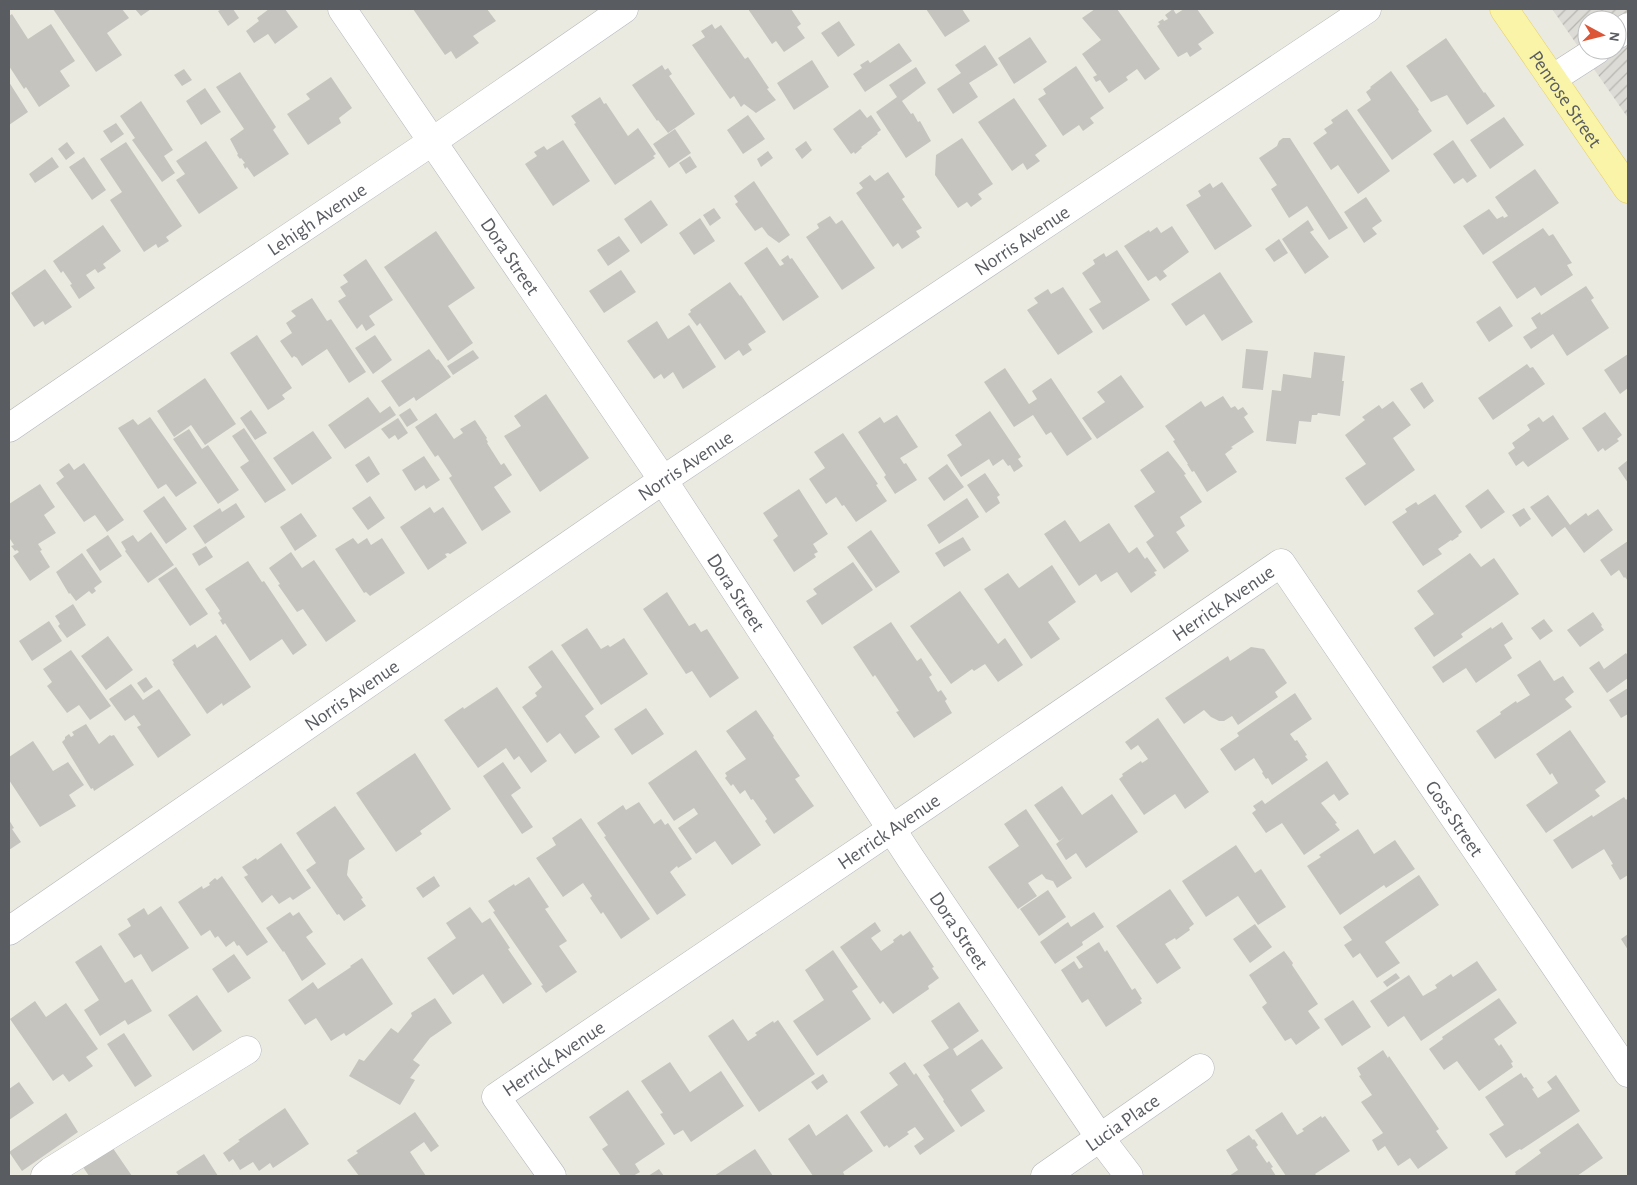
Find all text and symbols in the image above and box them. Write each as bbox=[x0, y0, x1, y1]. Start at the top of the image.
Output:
north arrow bbox=[1577, 10, 1627, 60]
text: N bbox=[1606, 31, 1621, 42]
street label: Penrose Street bbox=[1525, 47, 1605, 152]
street label: Lehigh Avenue bbox=[264, 180, 370, 260]
street label: Norris Avenue bbox=[971, 202, 1073, 280]
street label: Dora Street bbox=[476, 214, 543, 299]
street label: Norris Avenue bbox=[635, 427, 737, 505]
street label: Dora Street bbox=[703, 550, 768, 636]
street label: Herrick Avenue bbox=[1169, 562, 1278, 645]
street label: Norris Avenue bbox=[301, 656, 403, 735]
street label: Goss Street bbox=[1421, 777, 1487, 861]
street label: Herrick Avenue bbox=[834, 790, 944, 873]
street label: Dora Street bbox=[925, 889, 992, 974]
street label: Herrick Avenue bbox=[499, 1017, 609, 1101]
street label: Lucia Place bbox=[1082, 1091, 1163, 1156]

